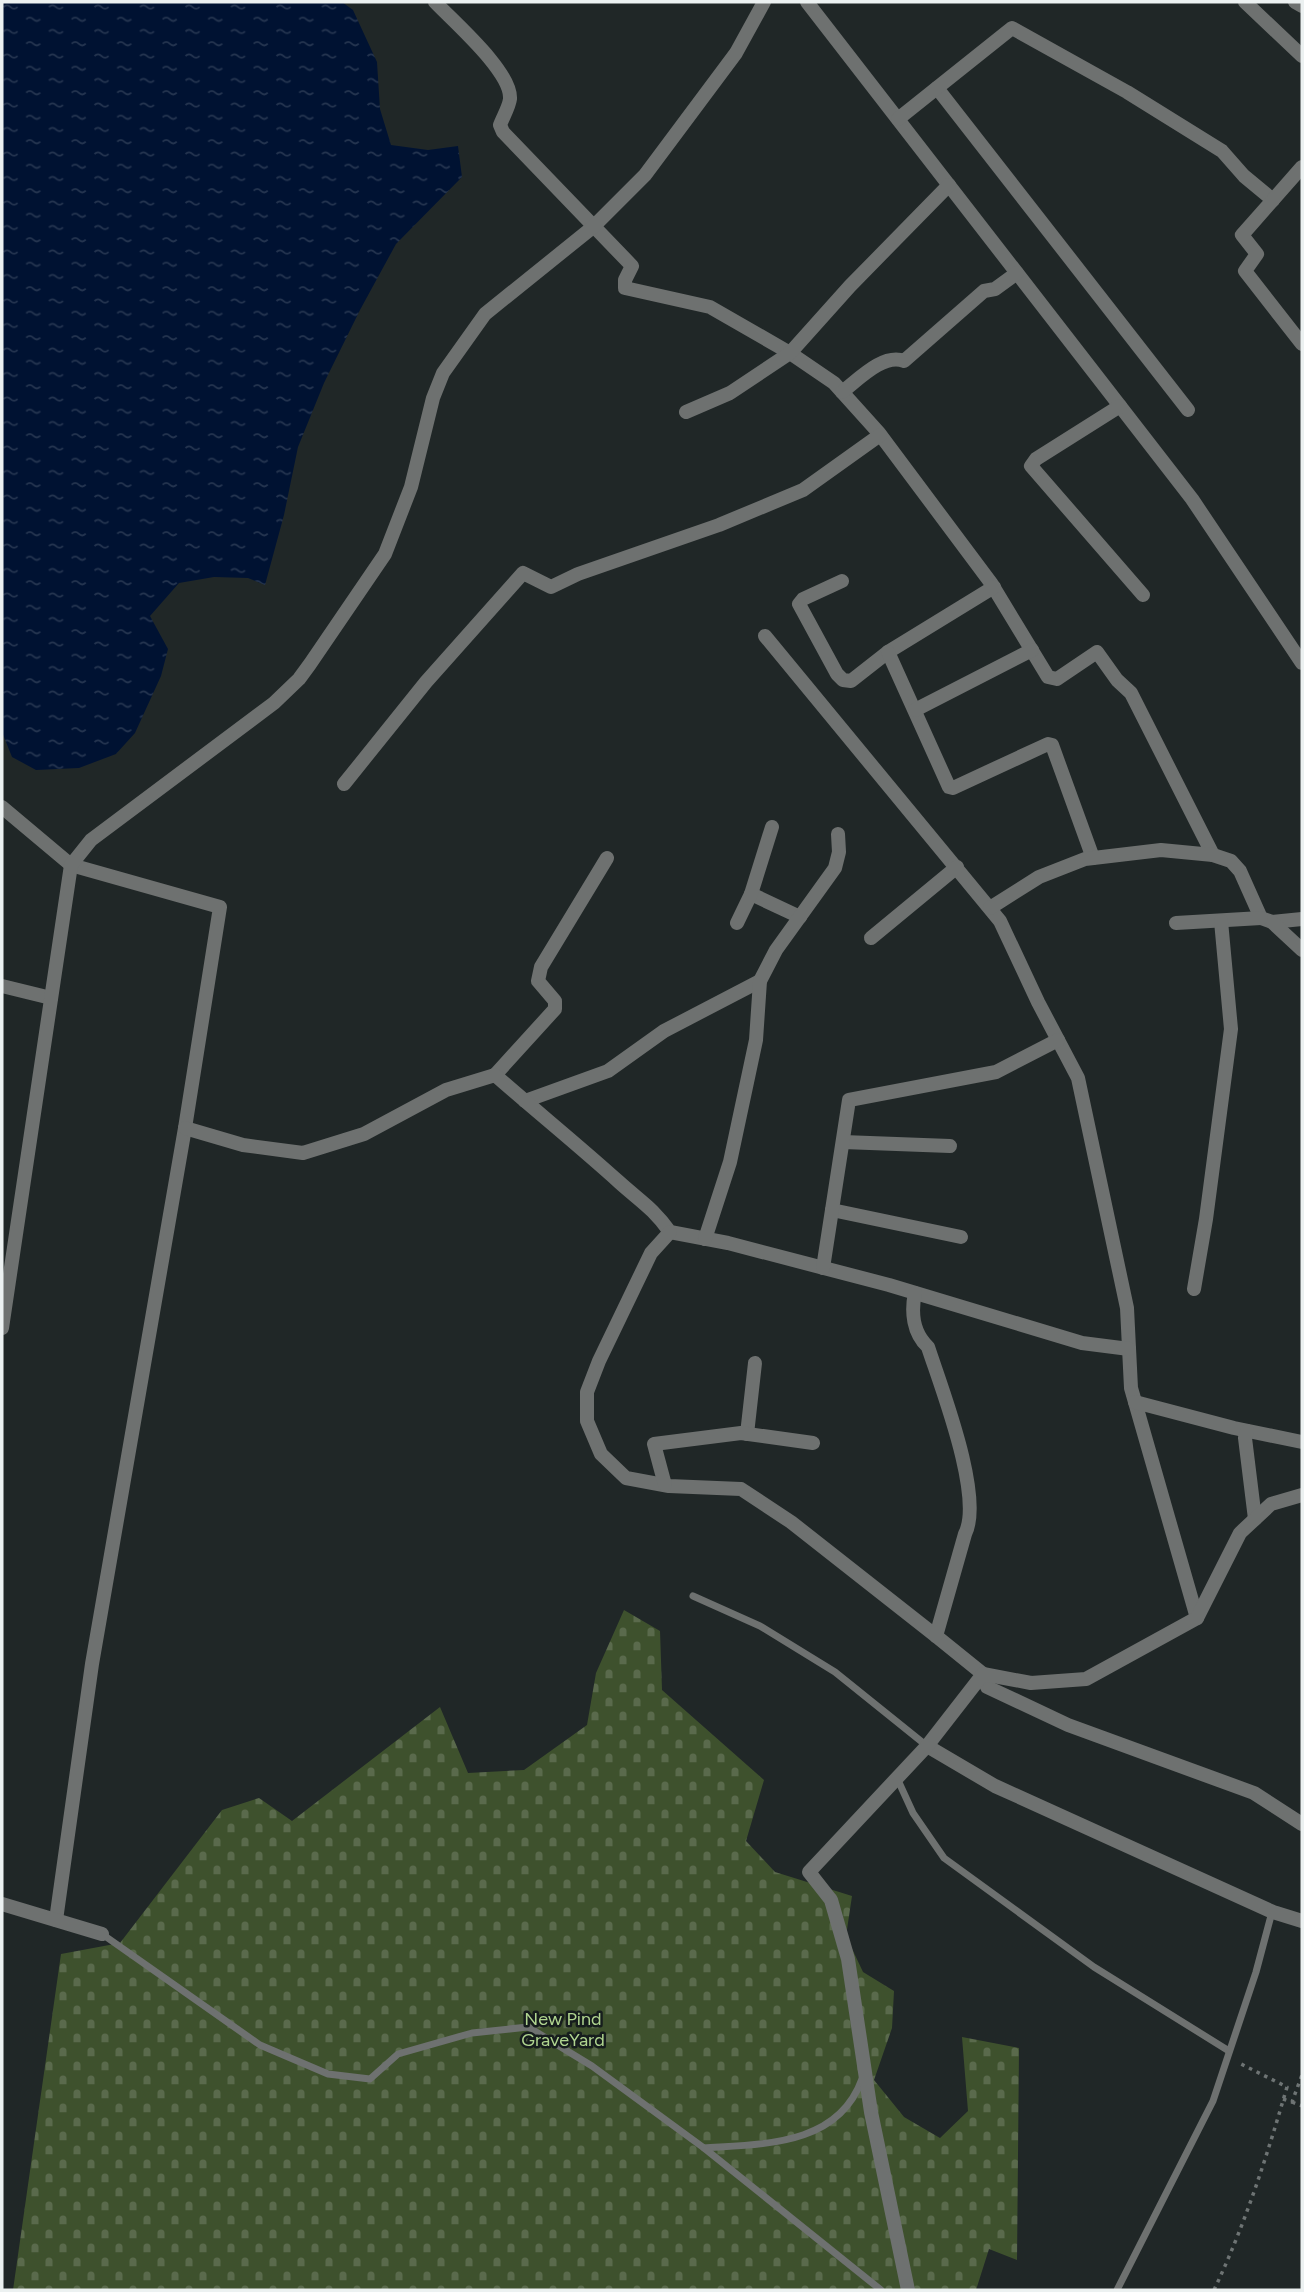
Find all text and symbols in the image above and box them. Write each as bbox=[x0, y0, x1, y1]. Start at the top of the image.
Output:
park label: New Pind GraveYard bbox=[521, 2008, 605, 2051]

